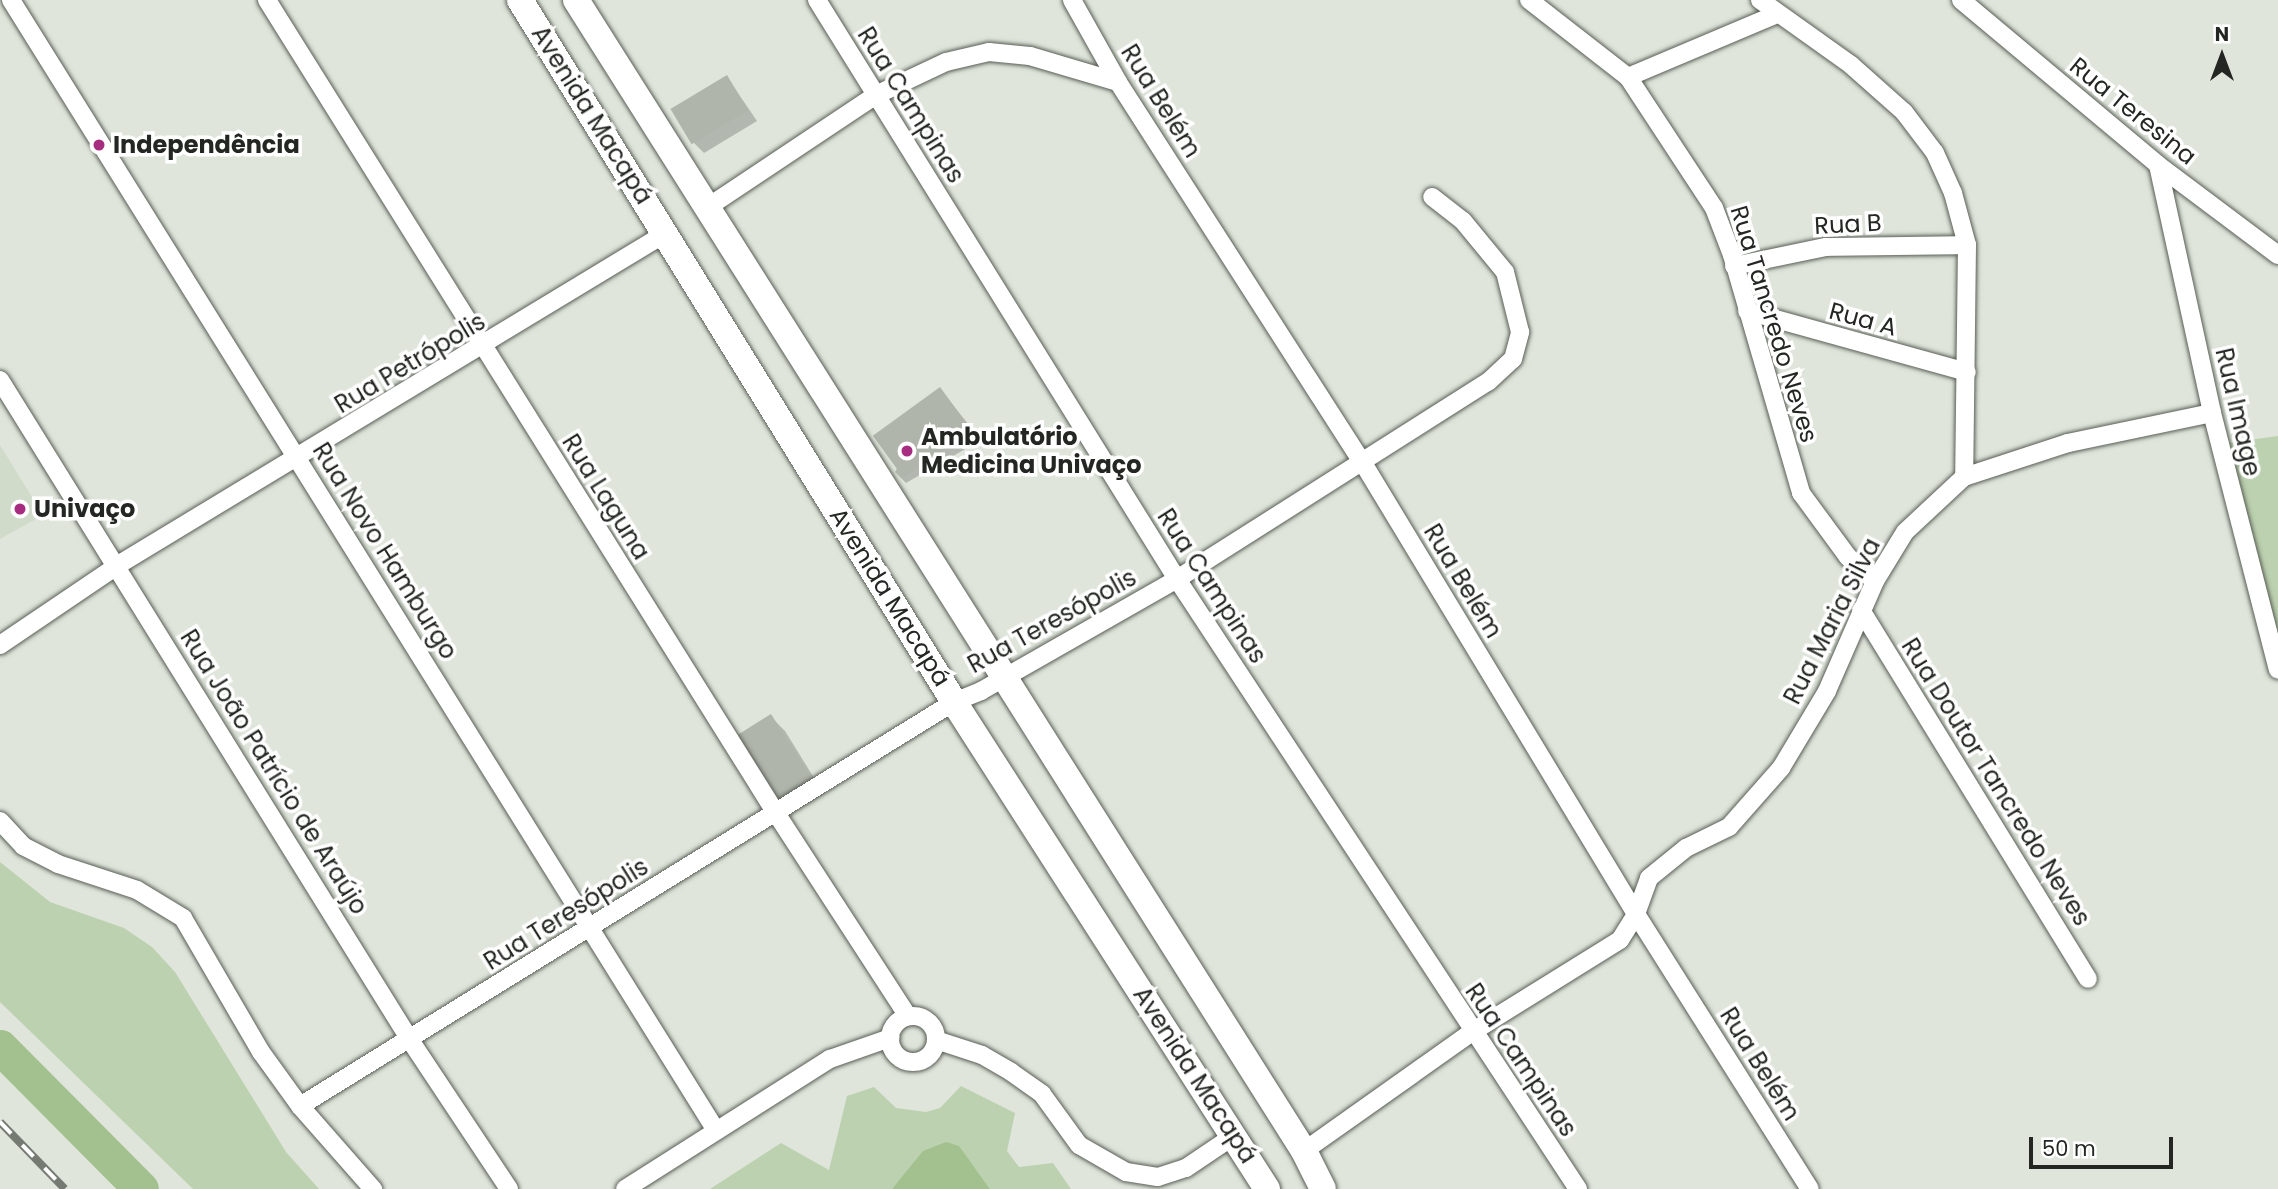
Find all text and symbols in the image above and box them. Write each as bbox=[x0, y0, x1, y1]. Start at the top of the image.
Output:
street label: Avenida Macapá bbox=[526, 21, 658, 209]
north arrow bbox=[2187, 21, 2257, 91]
text: N bbox=[2215, 21, 2229, 48]
street label: Rua Campinas bbox=[852, 22, 970, 188]
street label: Rua Belém bbox=[1115, 39, 1207, 163]
street label: Rua Teresina bbox=[2064, 51, 2202, 171]
place label: Independência bbox=[113, 131, 300, 159]
marker: Independência bbox=[91, 137, 107, 153]
street label: Rua Tancredo Neves bbox=[1724, 202, 1824, 446]
street label: Rua B bbox=[1814, 208, 1882, 240]
street label: Rua A bbox=[1826, 296, 1900, 342]
street label: Rua Petrópolis bbox=[330, 307, 490, 419]
street label: Rua Image bbox=[2209, 345, 2267, 479]
place label: Ambulatório Medicina Univaço bbox=[921, 423, 1142, 479]
street label: Rua Laguna bbox=[556, 429, 656, 565]
street label: Rua Novo Hamburgo bbox=[307, 437, 463, 665]
marker: Ambulatório Medicina Univaço bbox=[899, 443, 915, 459]
place label: Univaço bbox=[34, 495, 135, 523]
marker: Univaço bbox=[12, 501, 28, 517]
street label: Avenida Macapá bbox=[824, 503, 956, 691]
street label: Rua Campinas bbox=[1151, 503, 1273, 669]
street label: Rua Belém bbox=[1418, 519, 1508, 643]
street label: Rua Maria Silva bbox=[1778, 533, 1886, 709]
street label: Rua Teresópolis bbox=[963, 563, 1141, 679]
street label: Rua João Patrício de Araújo bbox=[174, 624, 374, 920]
street label: Rua Doutor Tancredo Neves bbox=[1895, 633, 2097, 931]
street label: Rua Teresópolis bbox=[479, 852, 653, 976]
street label: Rua Campinas bbox=[1459, 978, 1583, 1142]
street label: Avenida Macapá bbox=[1127, 981, 1263, 1169]
street label: Rua Belém bbox=[1714, 1002, 1806, 1126]
scale bar bbox=[2033, 1122, 2176, 1166]
text: 50 m bbox=[2042, 1134, 2096, 1163]

